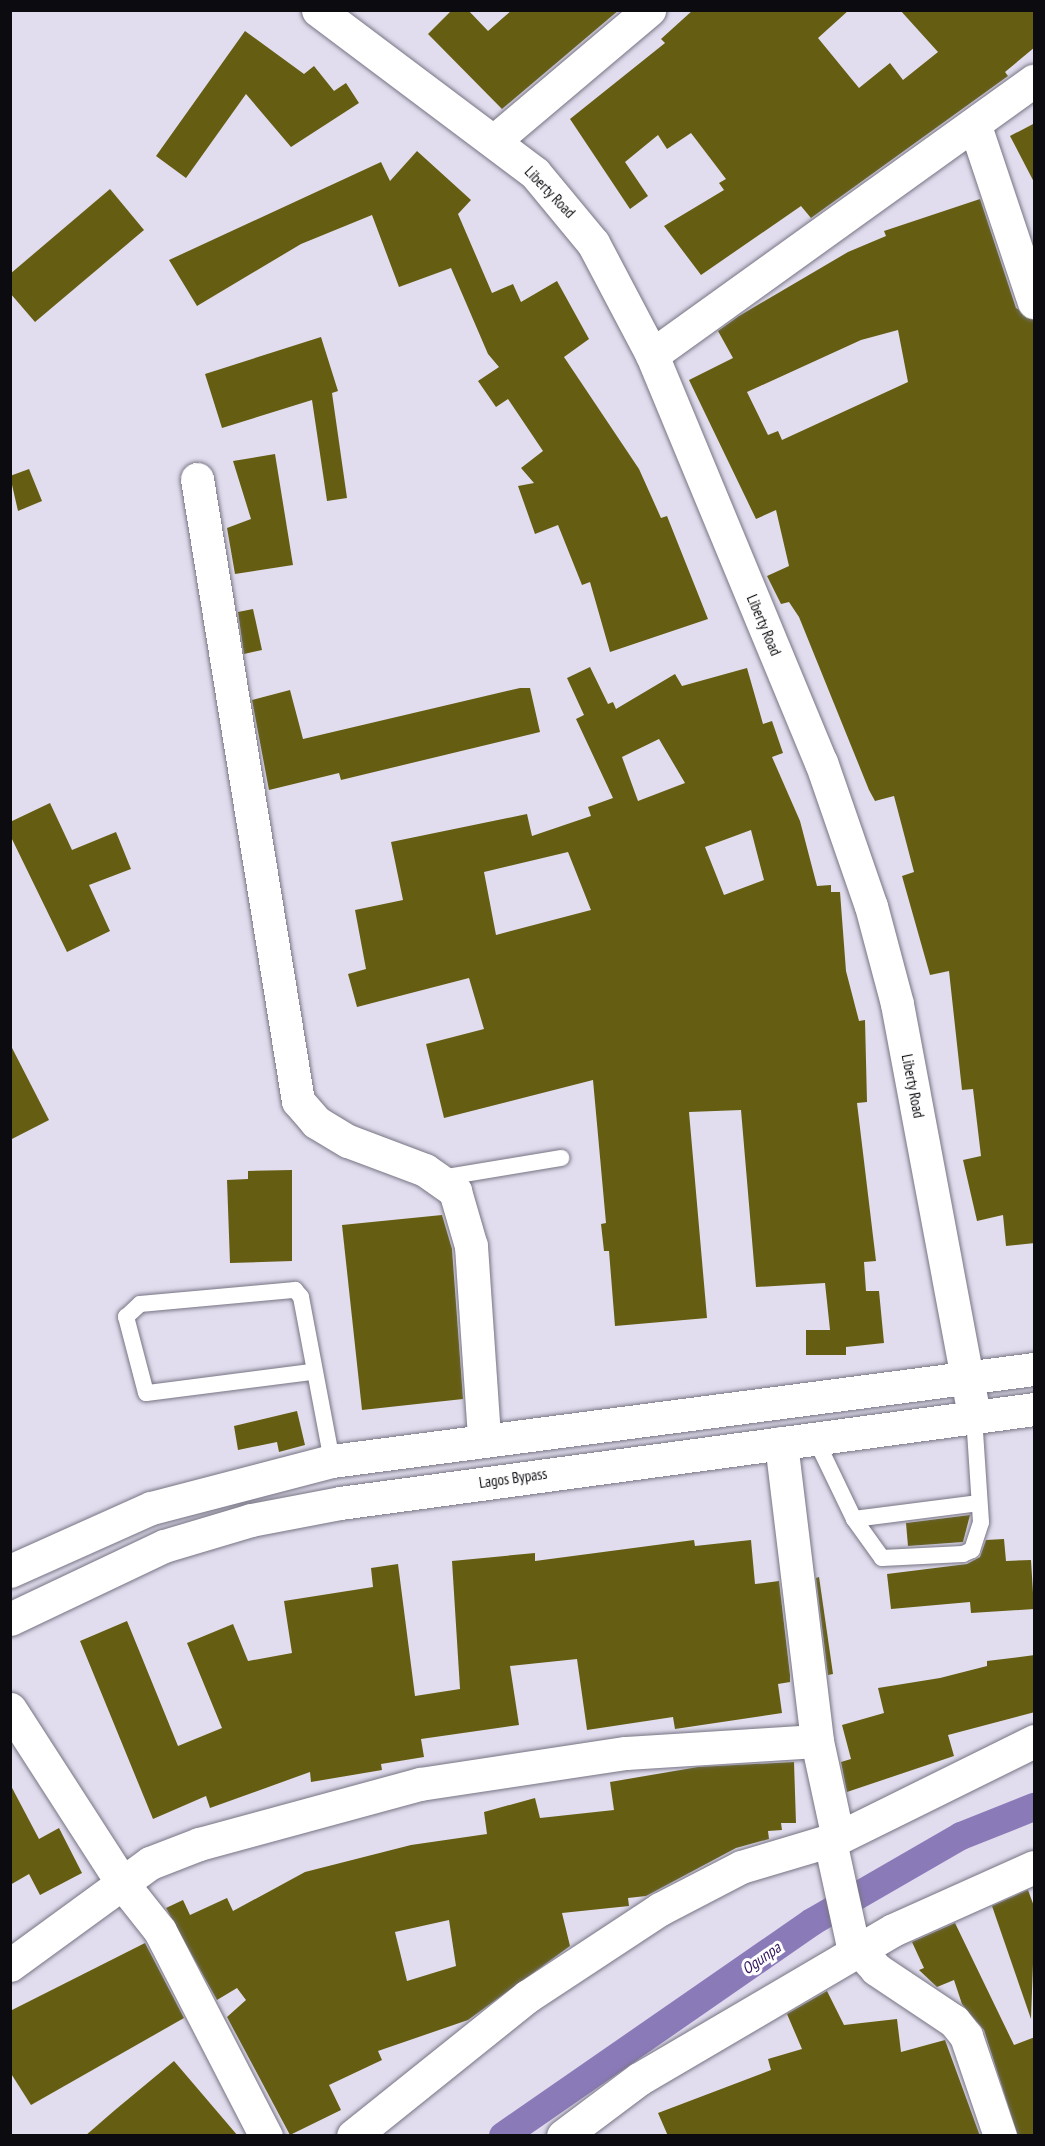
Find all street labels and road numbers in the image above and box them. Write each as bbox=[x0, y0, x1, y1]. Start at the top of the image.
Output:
street label: Liberty Road bbox=[521, 162, 579, 222]
street label: Liberty Road bbox=[743, 592, 785, 658]
street label: Liberty Road bbox=[898, 1052, 928, 1120]
street label: Lagos Bypass bbox=[478, 1464, 548, 1492]

